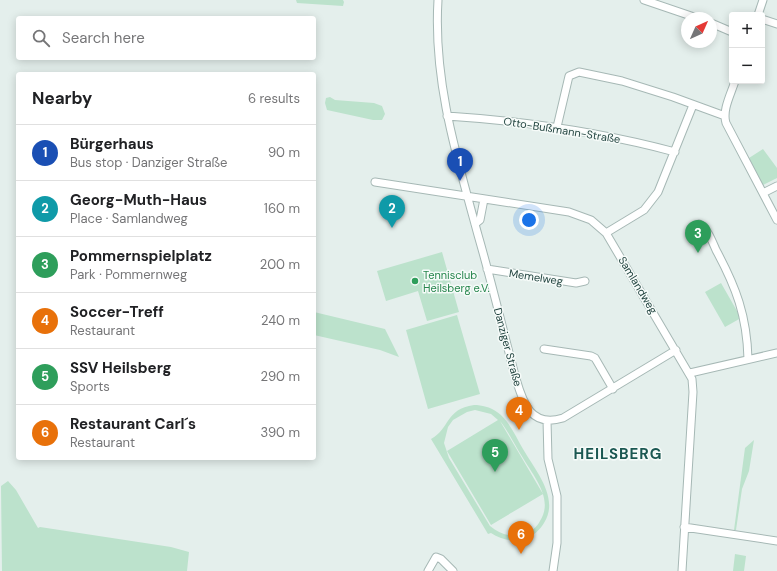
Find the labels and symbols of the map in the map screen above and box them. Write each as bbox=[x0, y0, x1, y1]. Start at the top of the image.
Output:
north arrow bbox=[681, 12, 717, 48]
street label: Otto-Bußmann-Straße bbox=[503, 114, 621, 146]
pin: 1 bbox=[447, 148, 473, 181]
pin: 2 bbox=[379, 195, 405, 228]
your location bbox=[519, 210, 539, 230]
pin: 3 bbox=[685, 220, 711, 253]
street label: Samlandweg bbox=[615, 254, 661, 316]
street label: Memelweg bbox=[508, 266, 564, 288]
place label: Tennisclub Heilsberg e.V. bbox=[423, 268, 490, 295]
marker: Tennisclub Heilsberg e.V. bbox=[410, 276, 420, 286]
street label: Danziger Straße bbox=[491, 306, 525, 388]
pin: 4 bbox=[506, 397, 532, 430]
pin: 5 bbox=[482, 439, 508, 472]
district label: HEILSBERG bbox=[574, 444, 662, 464]
pin: 6 bbox=[508, 521, 534, 554]

